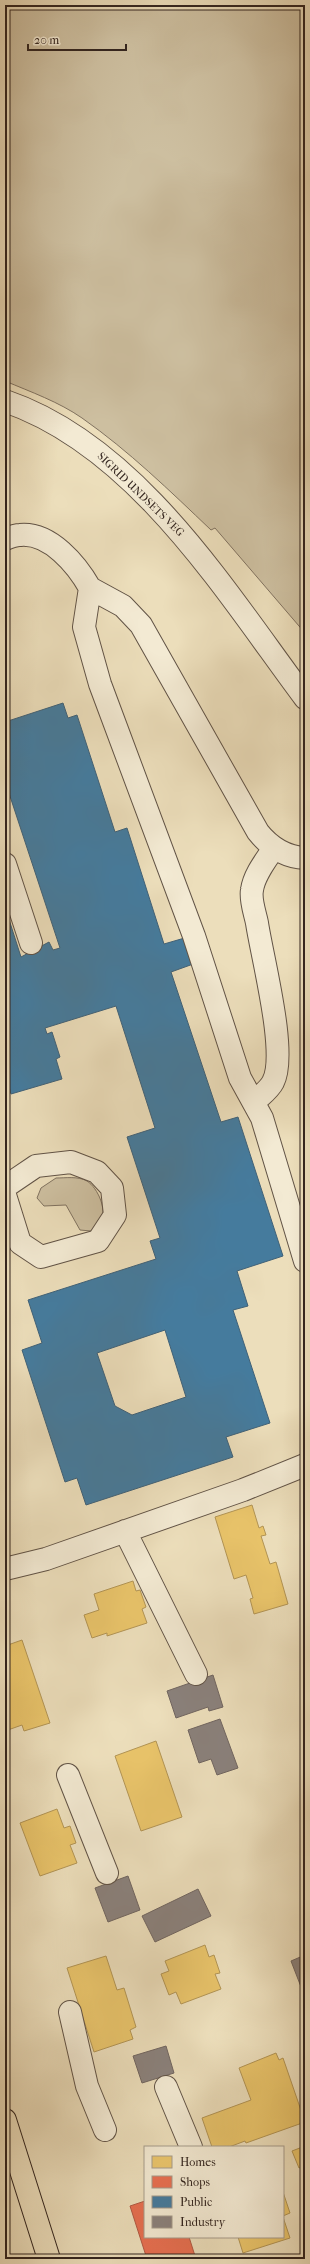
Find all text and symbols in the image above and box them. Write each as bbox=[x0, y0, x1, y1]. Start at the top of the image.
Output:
scale bar bbox=[28, 26, 126, 52]
text: 20 m bbox=[34, 33, 59, 47]
street label: SIGRID UNDSETS VEG bbox=[95, 450, 187, 539]
legend bbox=[144, 2146, 284, 2238]
text: Homes bbox=[180, 2155, 216, 2169]
text: Shops bbox=[180, 2175, 210, 2189]
text: Public bbox=[180, 2195, 212, 2209]
text: Industry bbox=[180, 2215, 226, 2229]

